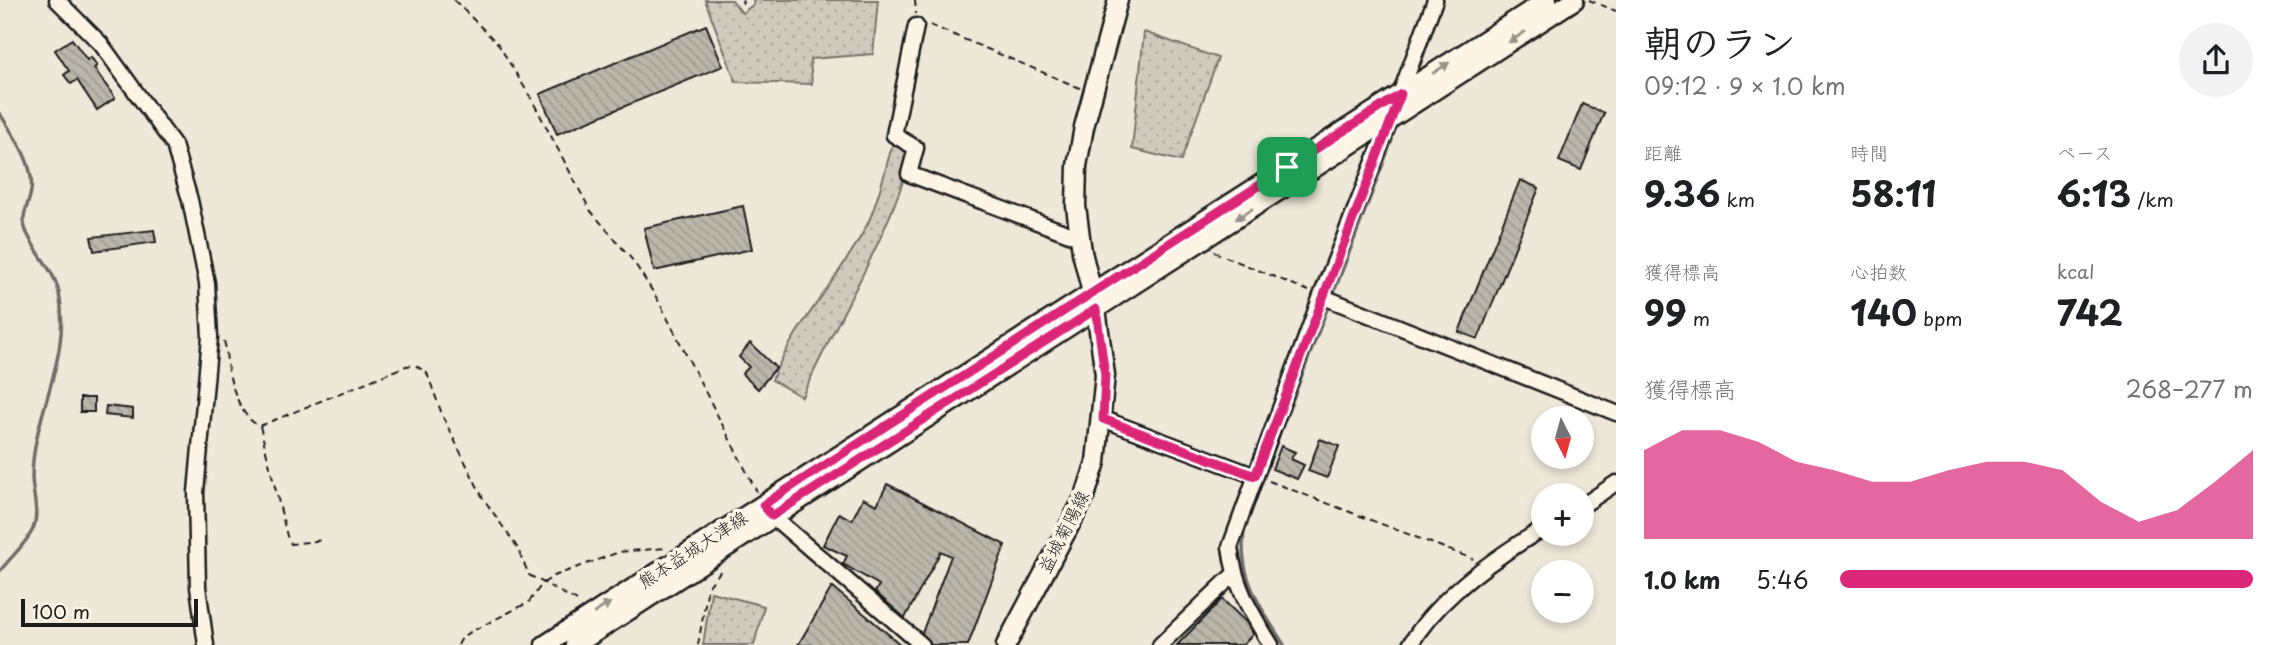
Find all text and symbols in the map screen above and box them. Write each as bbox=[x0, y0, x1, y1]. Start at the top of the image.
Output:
text: 朝のラン bbox=[1644, 13, 1796, 70]
button: share bbox=[2179, 23, 2253, 97]
one-way arrow bbox=[1508, 30, 1526, 44]
one-way arrow bbox=[1431, 61, 1451, 74]
text: 09:12 · 9 × 1.0 km bbox=[1644, 68, 1846, 103]
pin bbox=[1257, 137, 1317, 197]
text: 距離 bbox=[1644, 138, 1682, 166]
text: 時間 bbox=[1850, 138, 1888, 166]
text: ペース bbox=[2057, 138, 2113, 166]
icon: arrive bbox=[1268, 148, 1306, 186]
text: 9.36 bbox=[1644, 166, 1720, 219]
text: 58:11 bbox=[1850, 166, 1937, 219]
text: 6:13 bbox=[2057, 166, 2131, 219]
text: km bbox=[1720, 185, 1755, 213]
text: /km bbox=[2131, 185, 2174, 213]
one-way arrow bbox=[1234, 208, 1254, 221]
text: 獲得標高 bbox=[1644, 257, 1720, 285]
text: 心拍数 bbox=[1850, 257, 1907, 285]
text: kcal bbox=[2057, 257, 2095, 285]
text: 99 bbox=[1644, 285, 1686, 338]
text: 140 bbox=[1850, 285, 1917, 338]
text: 742 bbox=[2057, 285, 2123, 338]
text: m bbox=[1686, 304, 1710, 332]
text: bpm bbox=[1917, 304, 1963, 332]
text: 獲得標高 bbox=[1644, 371, 1736, 406]
text: 268–277 m bbox=[2126, 371, 2253, 406]
north arrow bbox=[1531, 406, 1594, 469]
map controls bbox=[1531, 406, 1594, 623]
button: + bbox=[1531, 483, 1594, 546]
street label: 益城菊陽線 bbox=[1030, 485, 1095, 578]
street label: 熊本益城大津線 bbox=[632, 503, 752, 594]
button: − bbox=[1531, 560, 1594, 623]
text: 1.0 km bbox=[1644, 562, 1721, 597]
text: 5:46 bbox=[1756, 562, 1809, 597]
scale bar bbox=[21, 596, 198, 628]
text: 100 m bbox=[32, 597, 90, 625]
one-way arrow bbox=[593, 602, 612, 615]

